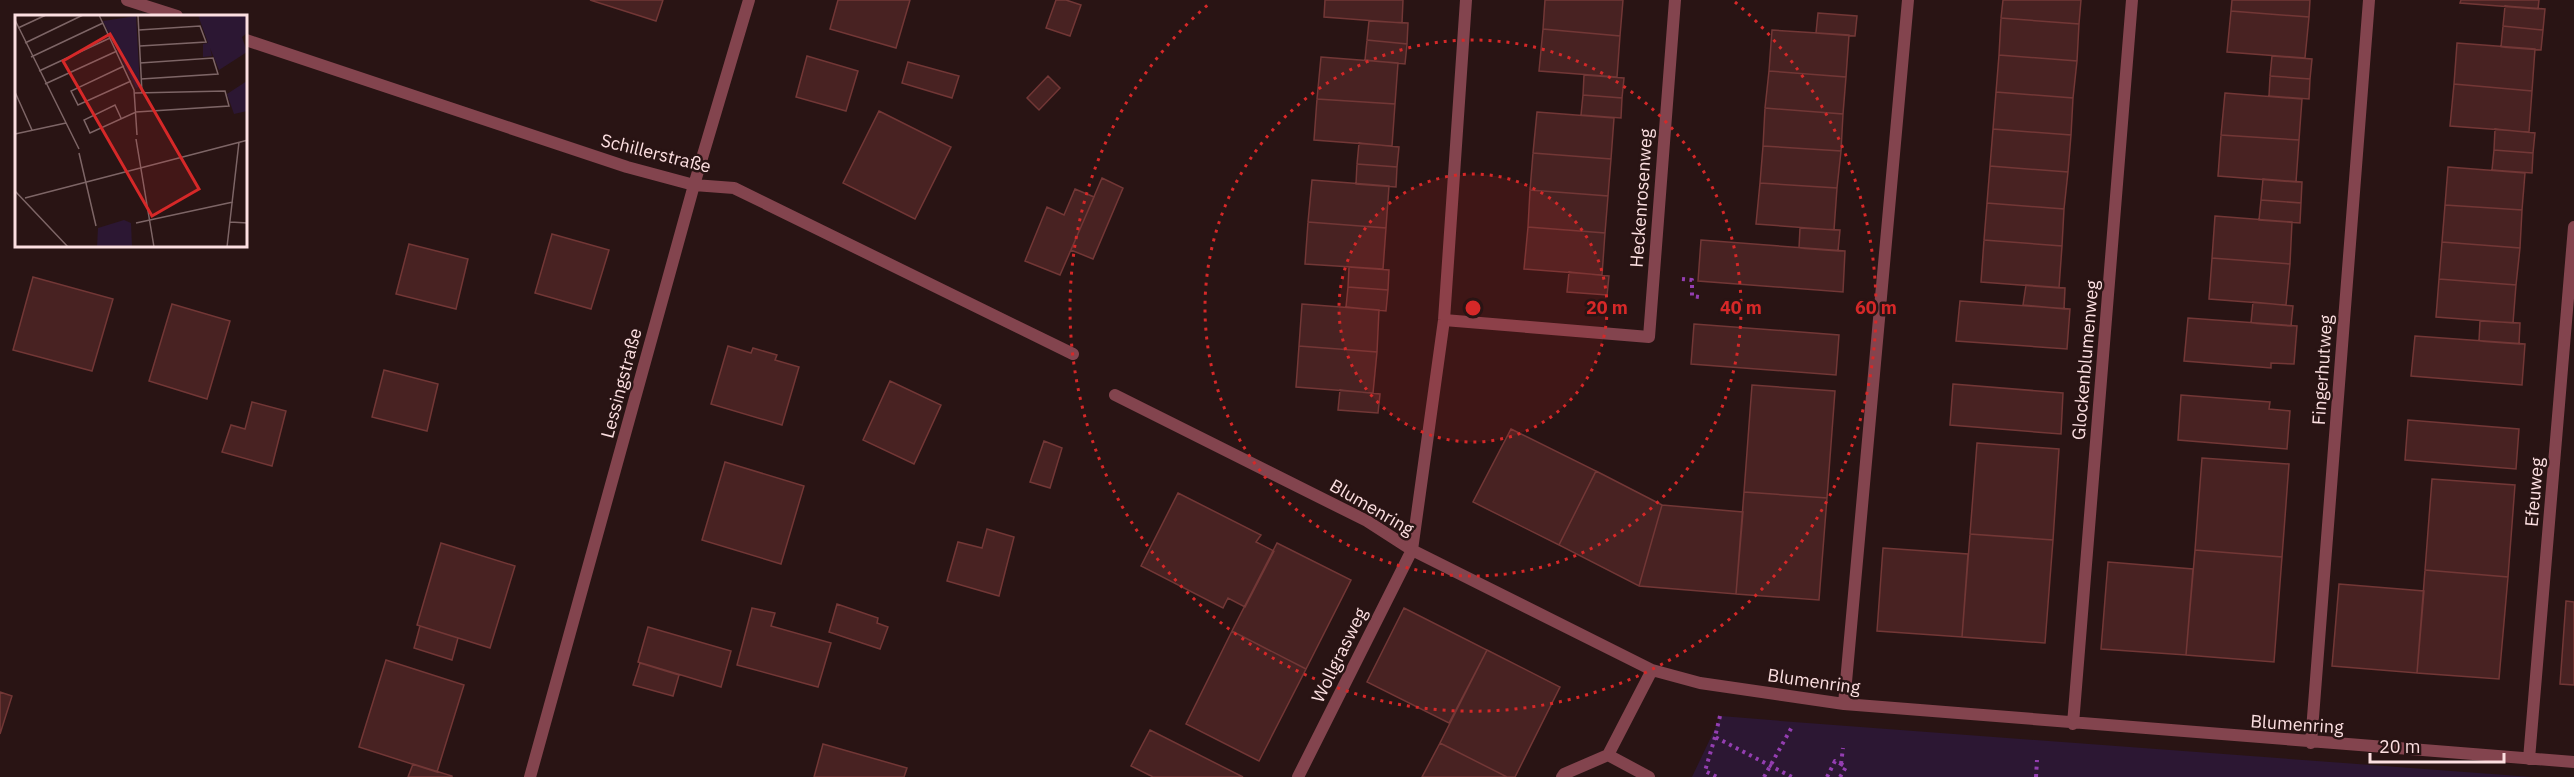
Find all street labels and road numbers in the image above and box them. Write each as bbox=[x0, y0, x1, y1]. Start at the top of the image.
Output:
street label: Heckenrosenweg bbox=[1625, 127, 1657, 268]
street label: Schillerstraße bbox=[598, 128, 714, 178]
street label: Glockenblumenweg bbox=[2067, 279, 2103, 441]
street label: Fingerhutweg bbox=[2307, 314, 2337, 426]
street label: Lessingstraße bbox=[595, 325, 647, 440]
street label: Efeuweg bbox=[2520, 456, 2549, 528]
street label: Blumenring bbox=[1326, 474, 1419, 541]
street label: Wollgrasweg bbox=[1306, 603, 1372, 706]
street label: Blumenring bbox=[1766, 663, 1862, 699]
street label: Blumenring bbox=[2250, 709, 2345, 739]

